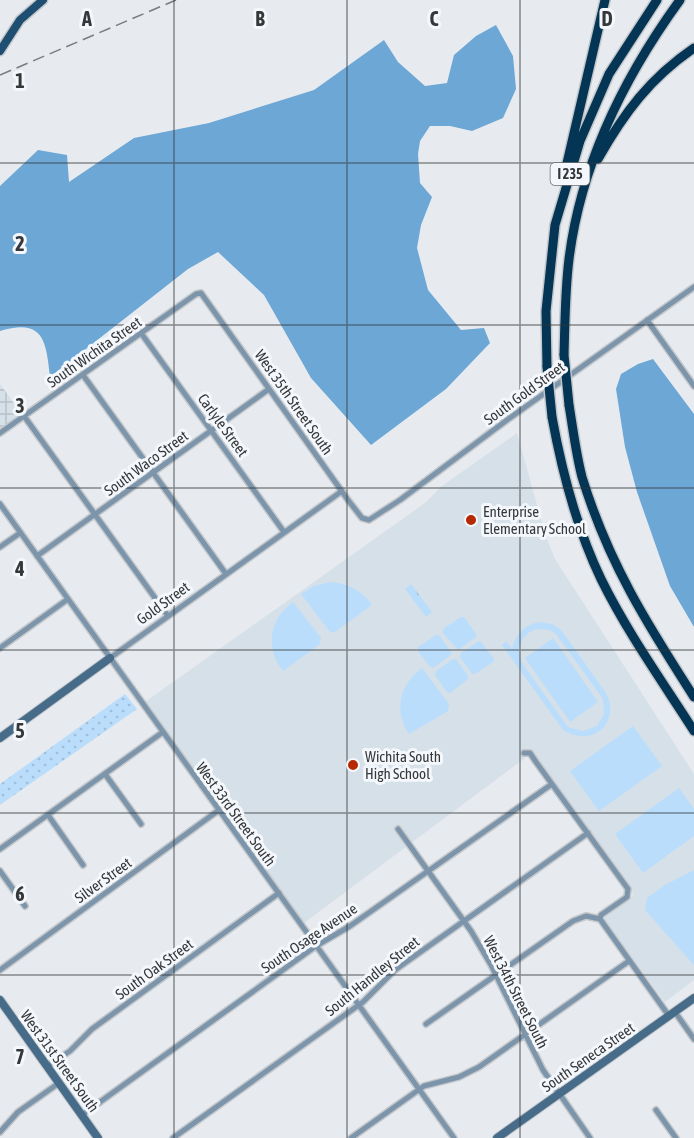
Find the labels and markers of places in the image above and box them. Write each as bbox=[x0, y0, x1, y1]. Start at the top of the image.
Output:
place label: Enterprise Elementary School bbox=[483, 503, 586, 537]
marker: Enterprise Elementary School bbox=[464, 513, 478, 527]
place label: Wichita South High School bbox=[365, 748, 441, 782]
marker: Wichita South High School bbox=[346, 758, 360, 772]

